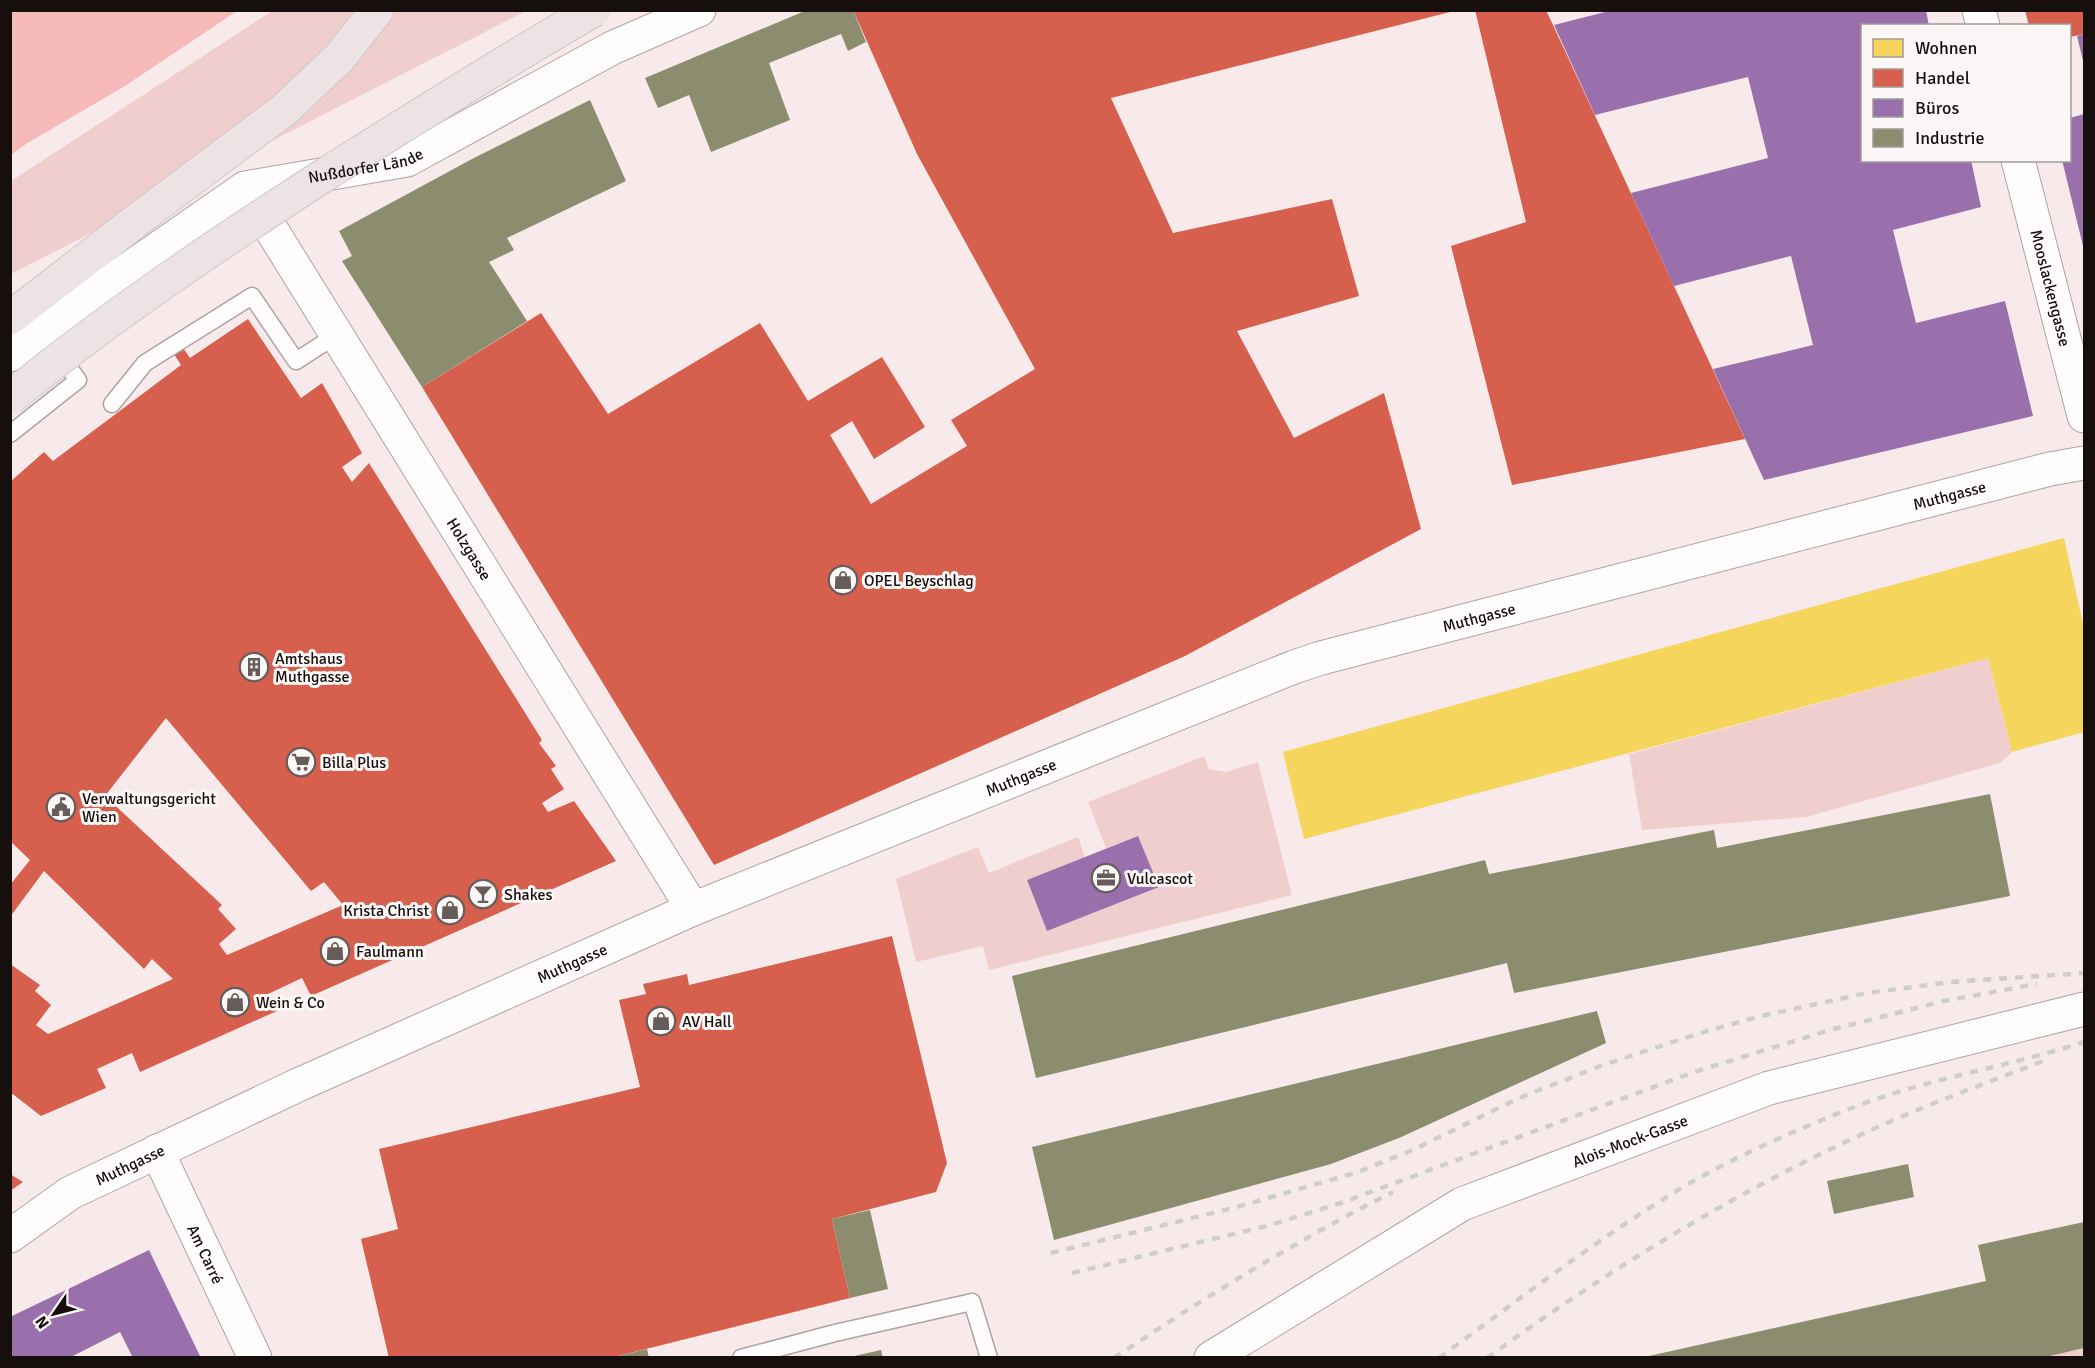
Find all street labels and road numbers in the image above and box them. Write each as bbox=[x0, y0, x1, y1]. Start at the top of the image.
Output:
street label: Nußdorfer Lände bbox=[307, 144, 427, 188]
street label: Mooslackengasse bbox=[2025, 227, 2075, 349]
street label: Muthgasse bbox=[1911, 477, 1988, 515]
street label: Holzgasse bbox=[442, 514, 496, 584]
street label: Muthgasse bbox=[1441, 599, 1518, 637]
street label: Muthgasse bbox=[983, 755, 1060, 801]
street label: Muthgasse bbox=[534, 940, 610, 988]
street label: Alois-Mock-Gasse bbox=[1570, 1111, 1691, 1172]
street label: Muthgasse bbox=[92, 1141, 168, 1191]
street label: Am Carré bbox=[182, 1222, 227, 1287]

